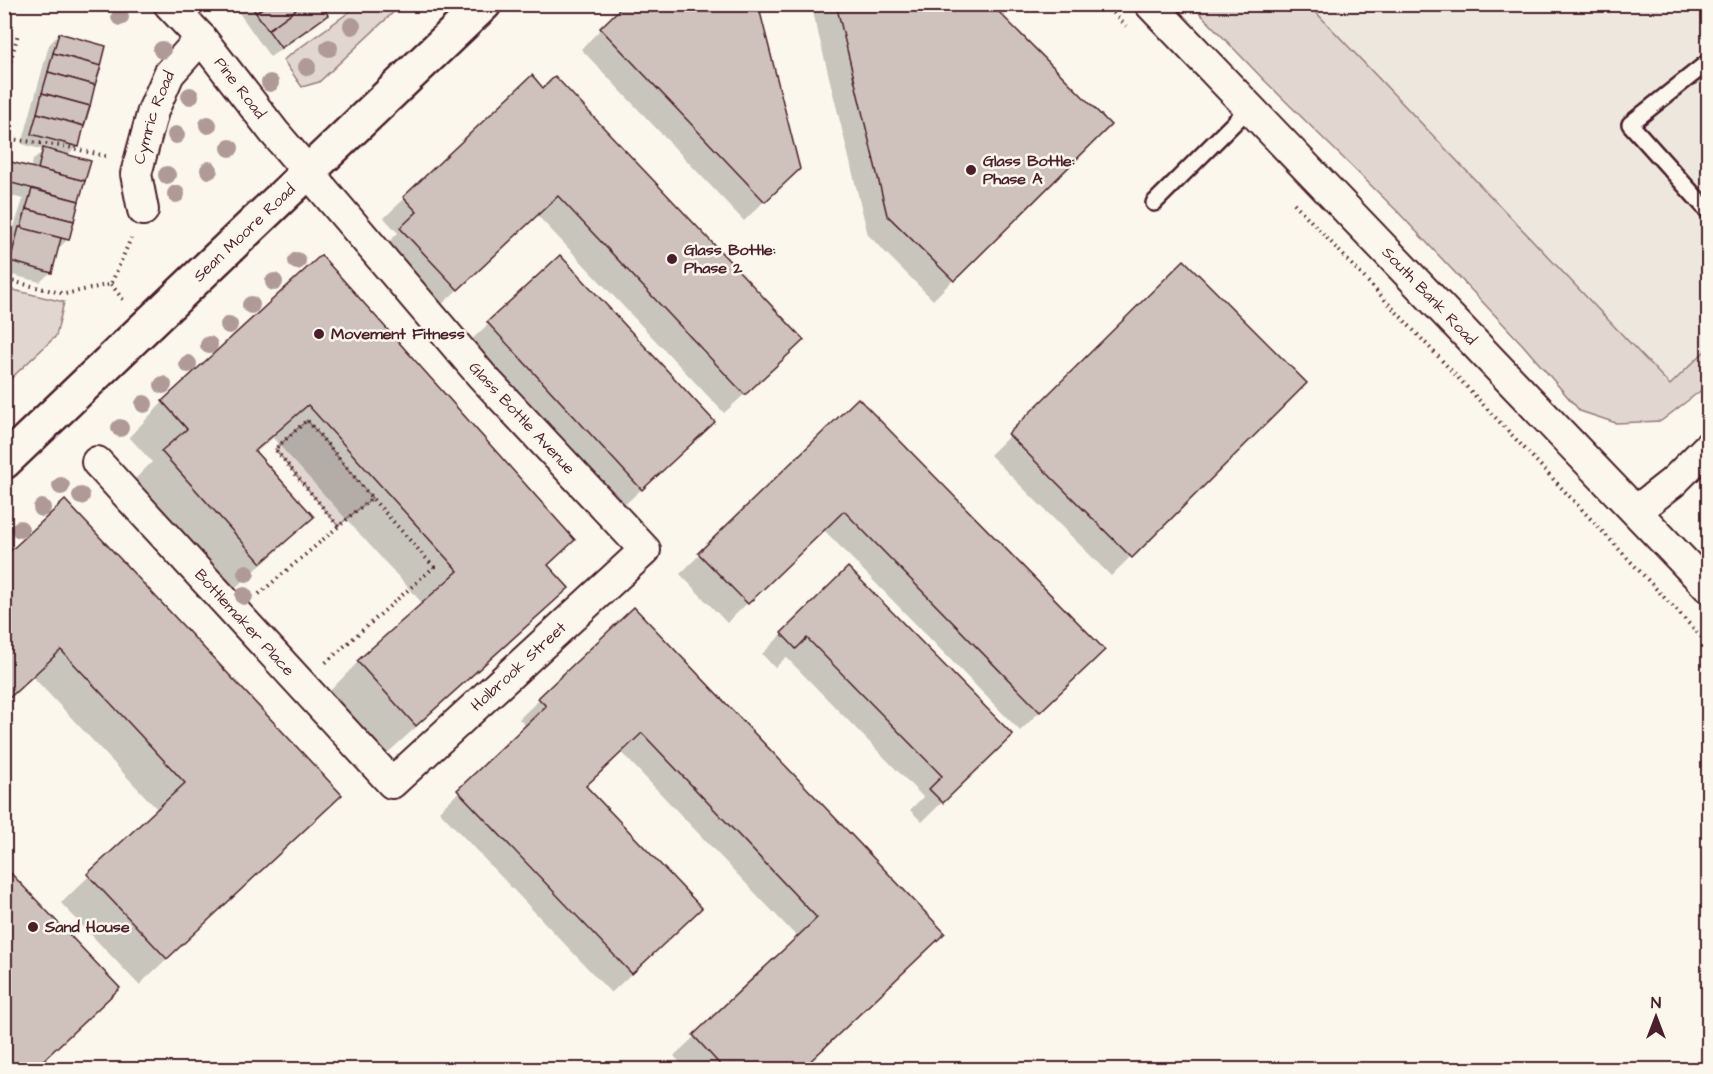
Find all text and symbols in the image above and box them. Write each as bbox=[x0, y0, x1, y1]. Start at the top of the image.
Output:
street label: Pine Road bbox=[209, 53, 271, 123]
street label: Cymric Road bbox=[128, 68, 180, 166]
place label: Glass Bottle: Phase A bbox=[983, 150, 1075, 190]
marker: Glass Bottle: Phase A bbox=[964, 163, 978, 177]
street label: Sean Moore Road bbox=[188, 179, 300, 287]
place label: Glass Bottle: Phase 2 bbox=[684, 239, 776, 279]
street label: South Bank Road bbox=[1377, 242, 1482, 350]
marker: Glass Bottle: Phase 2 bbox=[665, 252, 679, 266]
place label: Movement Fitness bbox=[331, 323, 465, 345]
marker: Movement Fitness bbox=[312, 327, 326, 341]
street label: Glass Bottle Avenue bbox=[464, 357, 580, 480]
street label: Bottlemaker Place bbox=[190, 564, 300, 681]
street label: Holbrook Street bbox=[466, 616, 571, 716]
place label: Sand House bbox=[44, 916, 130, 938]
marker: Sand House bbox=[26, 920, 40, 934]
north arrow bbox=[1626, 987, 1686, 1047]
text: N bbox=[1651, 992, 1661, 1014]

